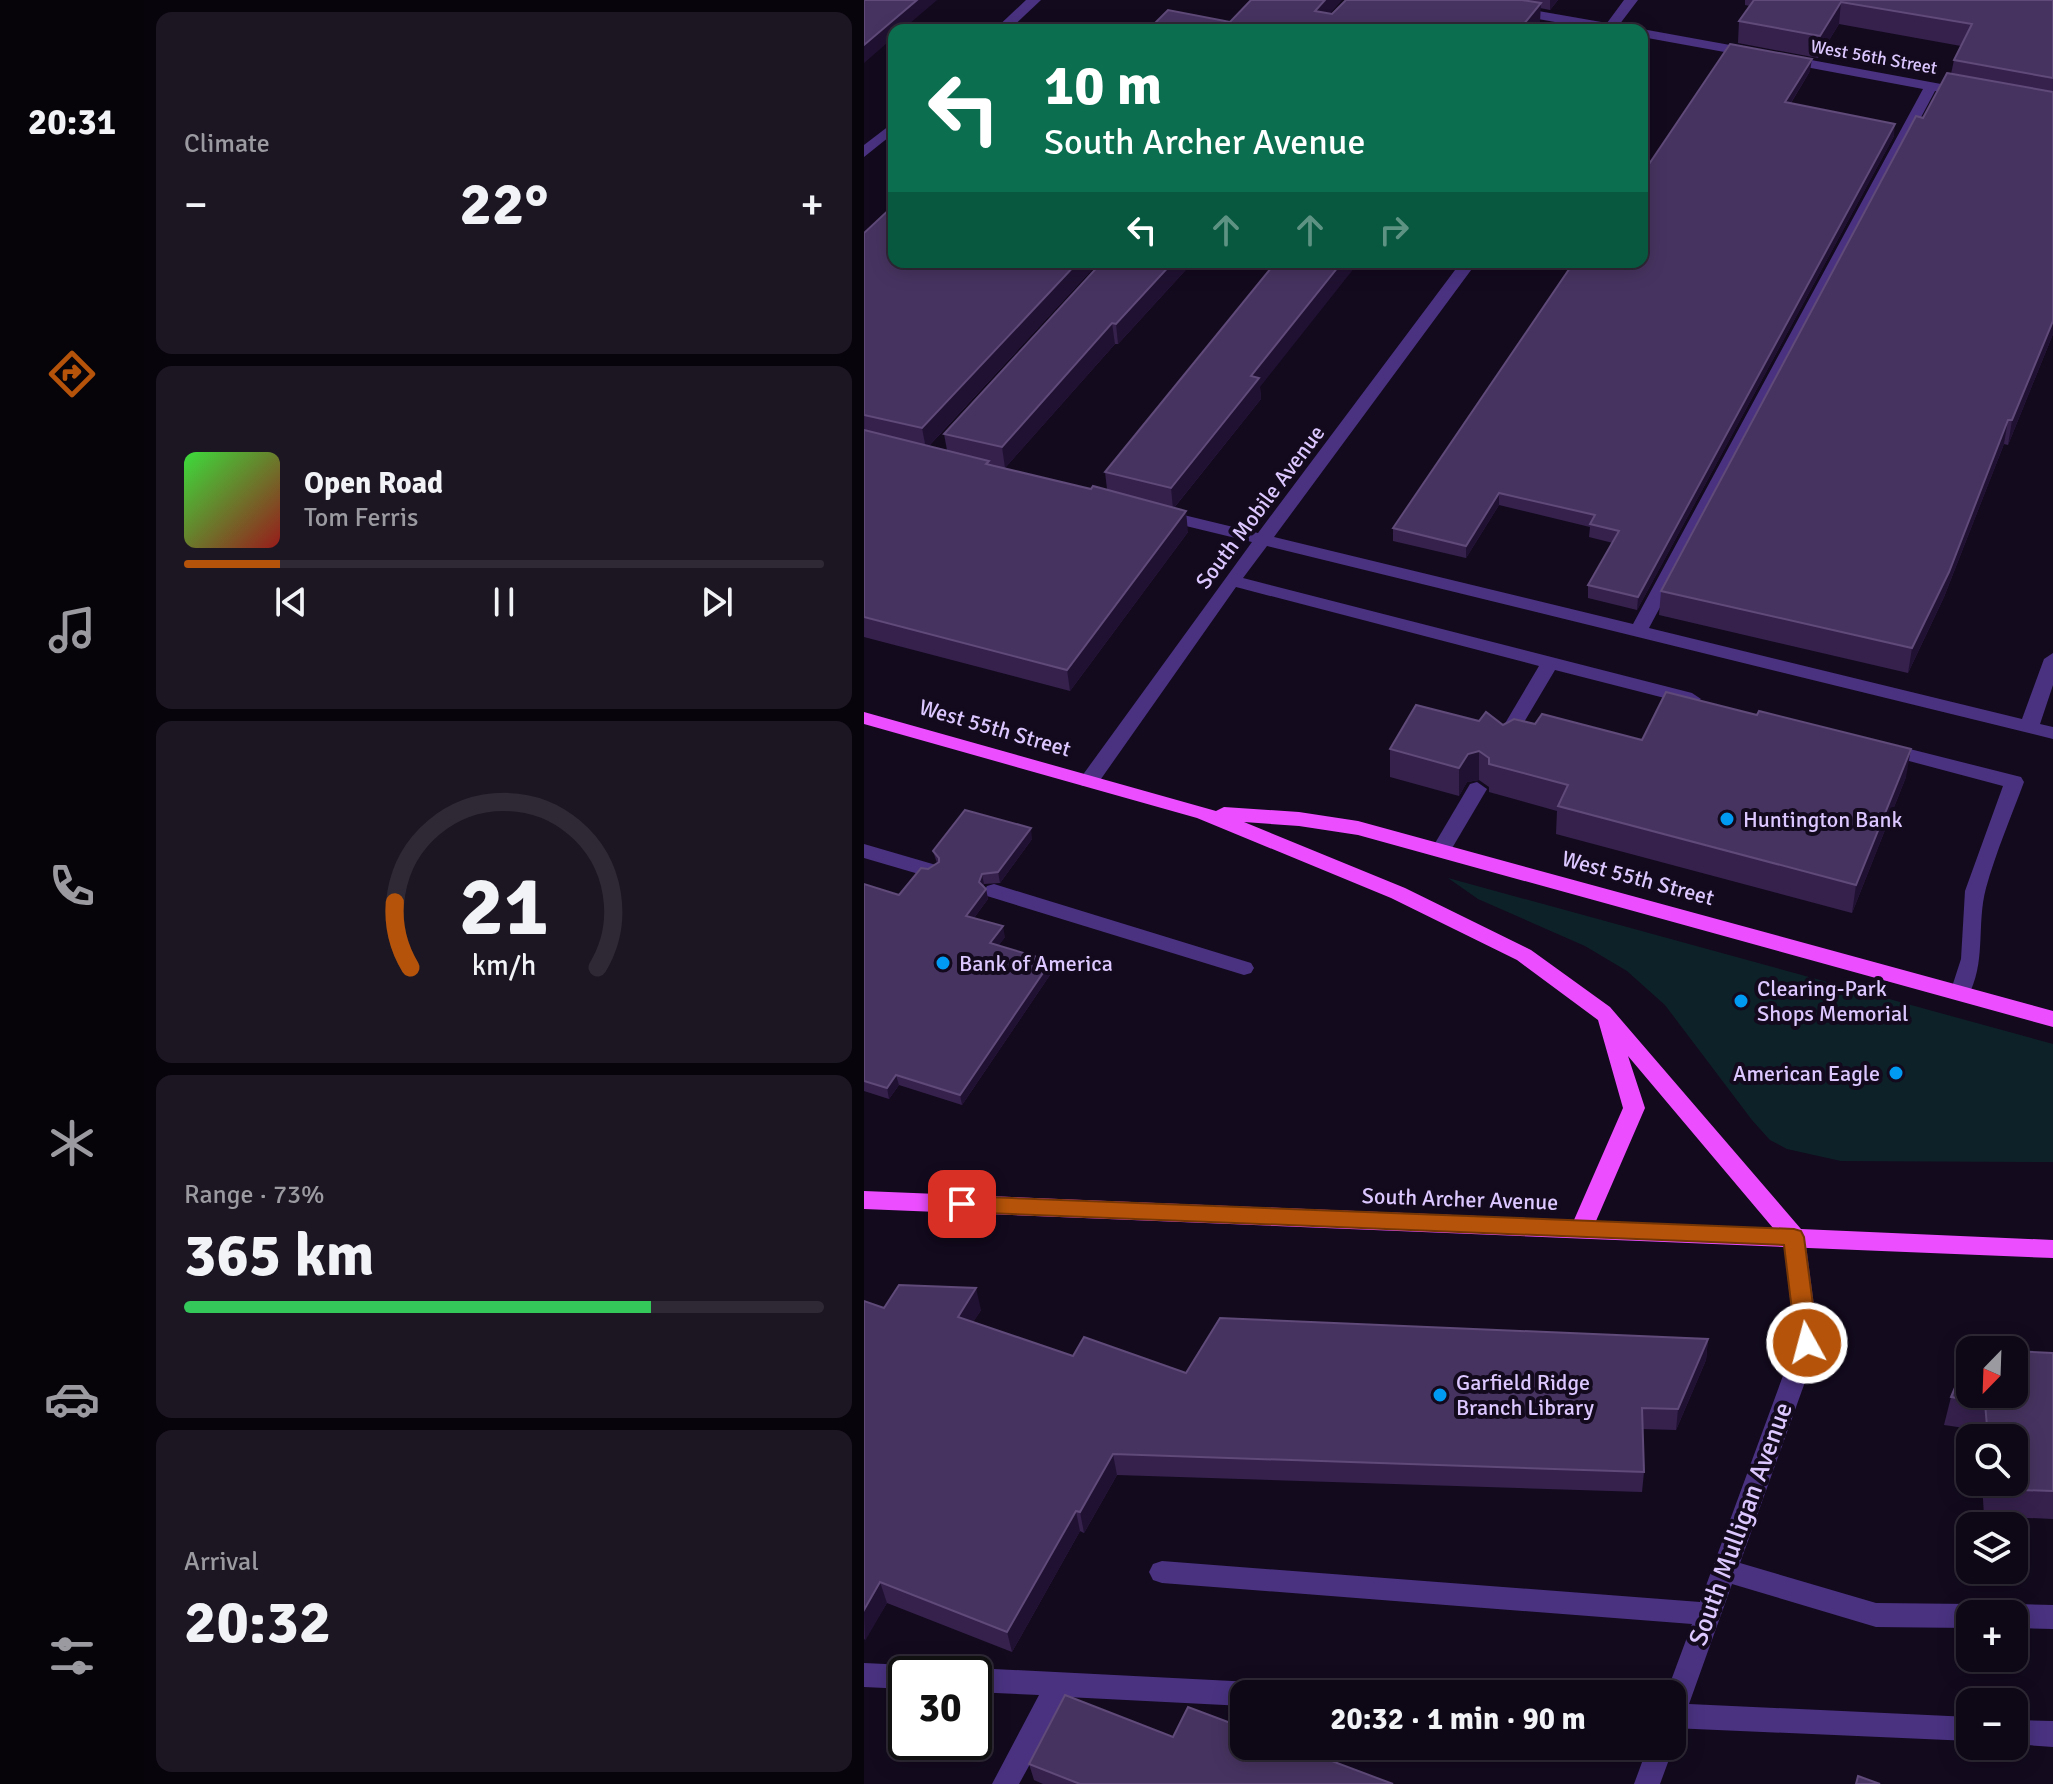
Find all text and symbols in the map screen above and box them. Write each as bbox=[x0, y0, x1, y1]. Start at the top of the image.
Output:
street label: West 56th Street bbox=[1809, 35, 1939, 79]
text: 10 m bbox=[1044, 51, 1162, 120]
icon: left bbox=[912, 56, 1016, 160]
text: 20:31 bbox=[28, 100, 116, 145]
text: South Archer Avenue bbox=[1044, 120, 1365, 165]
text: Climate bbox=[184, 128, 270, 160]
text: 22° bbox=[460, 168, 548, 242]
text: − bbox=[184, 178, 208, 232]
text: + bbox=[800, 178, 824, 232]
icon: left bbox=[1120, 208, 1164, 252]
icon: ahead bbox=[1204, 208, 1248, 252]
icon: ahead bbox=[1288, 208, 1332, 252]
icon: right bbox=[1372, 208, 1416, 252]
icon: directions bbox=[44, 346, 100, 402]
street label: South Mobile Avenue bbox=[1190, 420, 1330, 594]
text: Open Road bbox=[304, 465, 443, 502]
text: Tom Ferris bbox=[304, 502, 418, 534]
icon: previous bbox=[269, 580, 313, 624]
icon: pause bbox=[482, 580, 526, 624]
icon: next bbox=[695, 580, 739, 624]
icon: music bbox=[44, 602, 100, 658]
street label: West 55th Street bbox=[916, 693, 1074, 763]
place label: Huntington Bank bbox=[1743, 806, 1903, 833]
marker: Huntington Bank bbox=[1718, 810, 1736, 828]
street label: West 55th Street bbox=[1559, 845, 1717, 911]
text: 21 bbox=[459, 856, 549, 958]
icon: phone bbox=[44, 858, 100, 914]
text: km/h bbox=[472, 948, 536, 983]
place label: Bank of America bbox=[959, 950, 1113, 977]
marker: Bank of America bbox=[934, 954, 952, 972]
place label: Clearing-Park Shops Memorial bbox=[1757, 975, 1909, 1027]
marker: Clearing-Park Shops Memorial bbox=[1732, 992, 1750, 1010]
place label: American Eagle bbox=[1733, 1060, 1880, 1087]
marker: American Eagle bbox=[1887, 1064, 1905, 1082]
icon: climate bbox=[44, 1115, 100, 1171]
pin bbox=[928, 1170, 996, 1238]
text: Range · 73% bbox=[184, 1179, 325, 1211]
icon: arrive bbox=[940, 1182, 984, 1226]
street label: South Archer Avenue bbox=[1361, 1182, 1559, 1216]
text: 365 km bbox=[184, 1219, 374, 1293]
position arrow bbox=[1765, 1301, 1849, 1385]
north arrow bbox=[1956, 1336, 2028, 1408]
map controls bbox=[1956, 1336, 2028, 1760]
place label: Garfield Ridge Branch Library bbox=[1456, 1369, 1595, 1421]
icon: car bbox=[44, 1371, 100, 1427]
marker: Garfield Ridge Branch Library bbox=[1431, 1386, 1449, 1404]
street label: South Mulligan Avenue bbox=[1682, 1398, 1800, 1650]
button: search bbox=[1956, 1424, 2028, 1496]
button: layers bbox=[1956, 1512, 2028, 1584]
text: Arrival bbox=[184, 1546, 259, 1578]
text: 20:32 bbox=[184, 1586, 331, 1660]
button: + bbox=[1956, 1600, 2028, 1672]
icon: filters bbox=[44, 1628, 100, 1684]
speed limit sign: 30 bbox=[888, 1656, 992, 1760]
button: − bbox=[1956, 1688, 2028, 1760]
text: 20:32 · 1 min · 90 m bbox=[1330, 1701, 1586, 1738]

